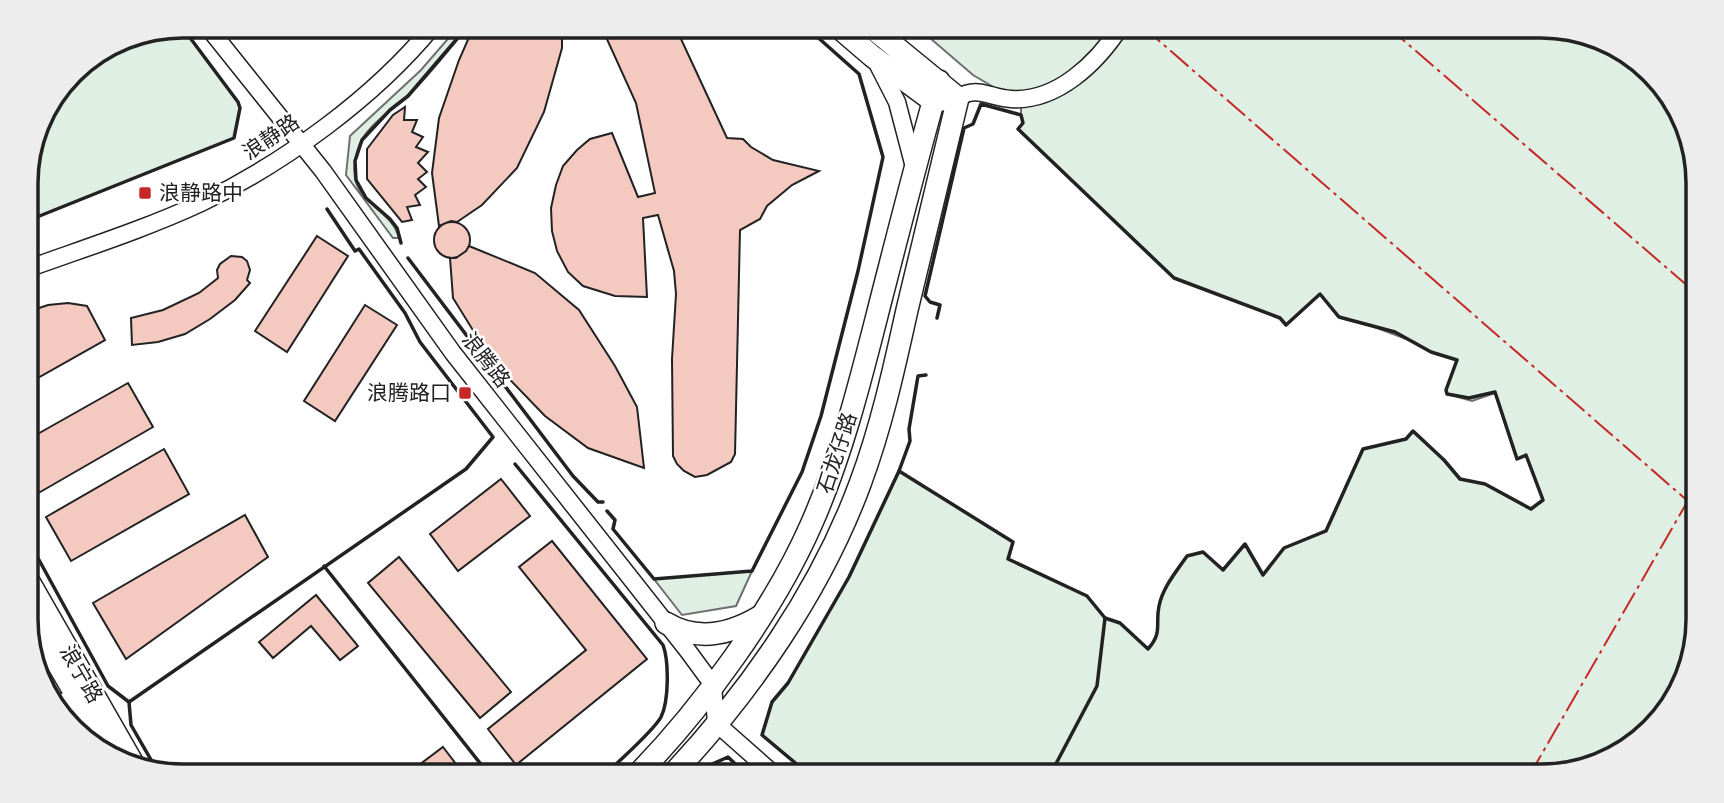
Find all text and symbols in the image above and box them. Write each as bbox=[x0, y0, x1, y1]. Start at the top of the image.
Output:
street label: 浪静路 bbox=[238, 109, 304, 165]
place label: 浪静路中 bbox=[159, 180, 243, 205]
marker: 浪静路中 bbox=[137, 185, 153, 201]
street label: 浪腾路 bbox=[457, 327, 516, 392]
place label: 浪腾路口 bbox=[367, 380, 451, 405]
marker: 浪腾路口 bbox=[457, 385, 473, 401]
street label: 石龙仔路 bbox=[812, 409, 861, 497]
street label: 浪宁路 bbox=[55, 640, 108, 707]

